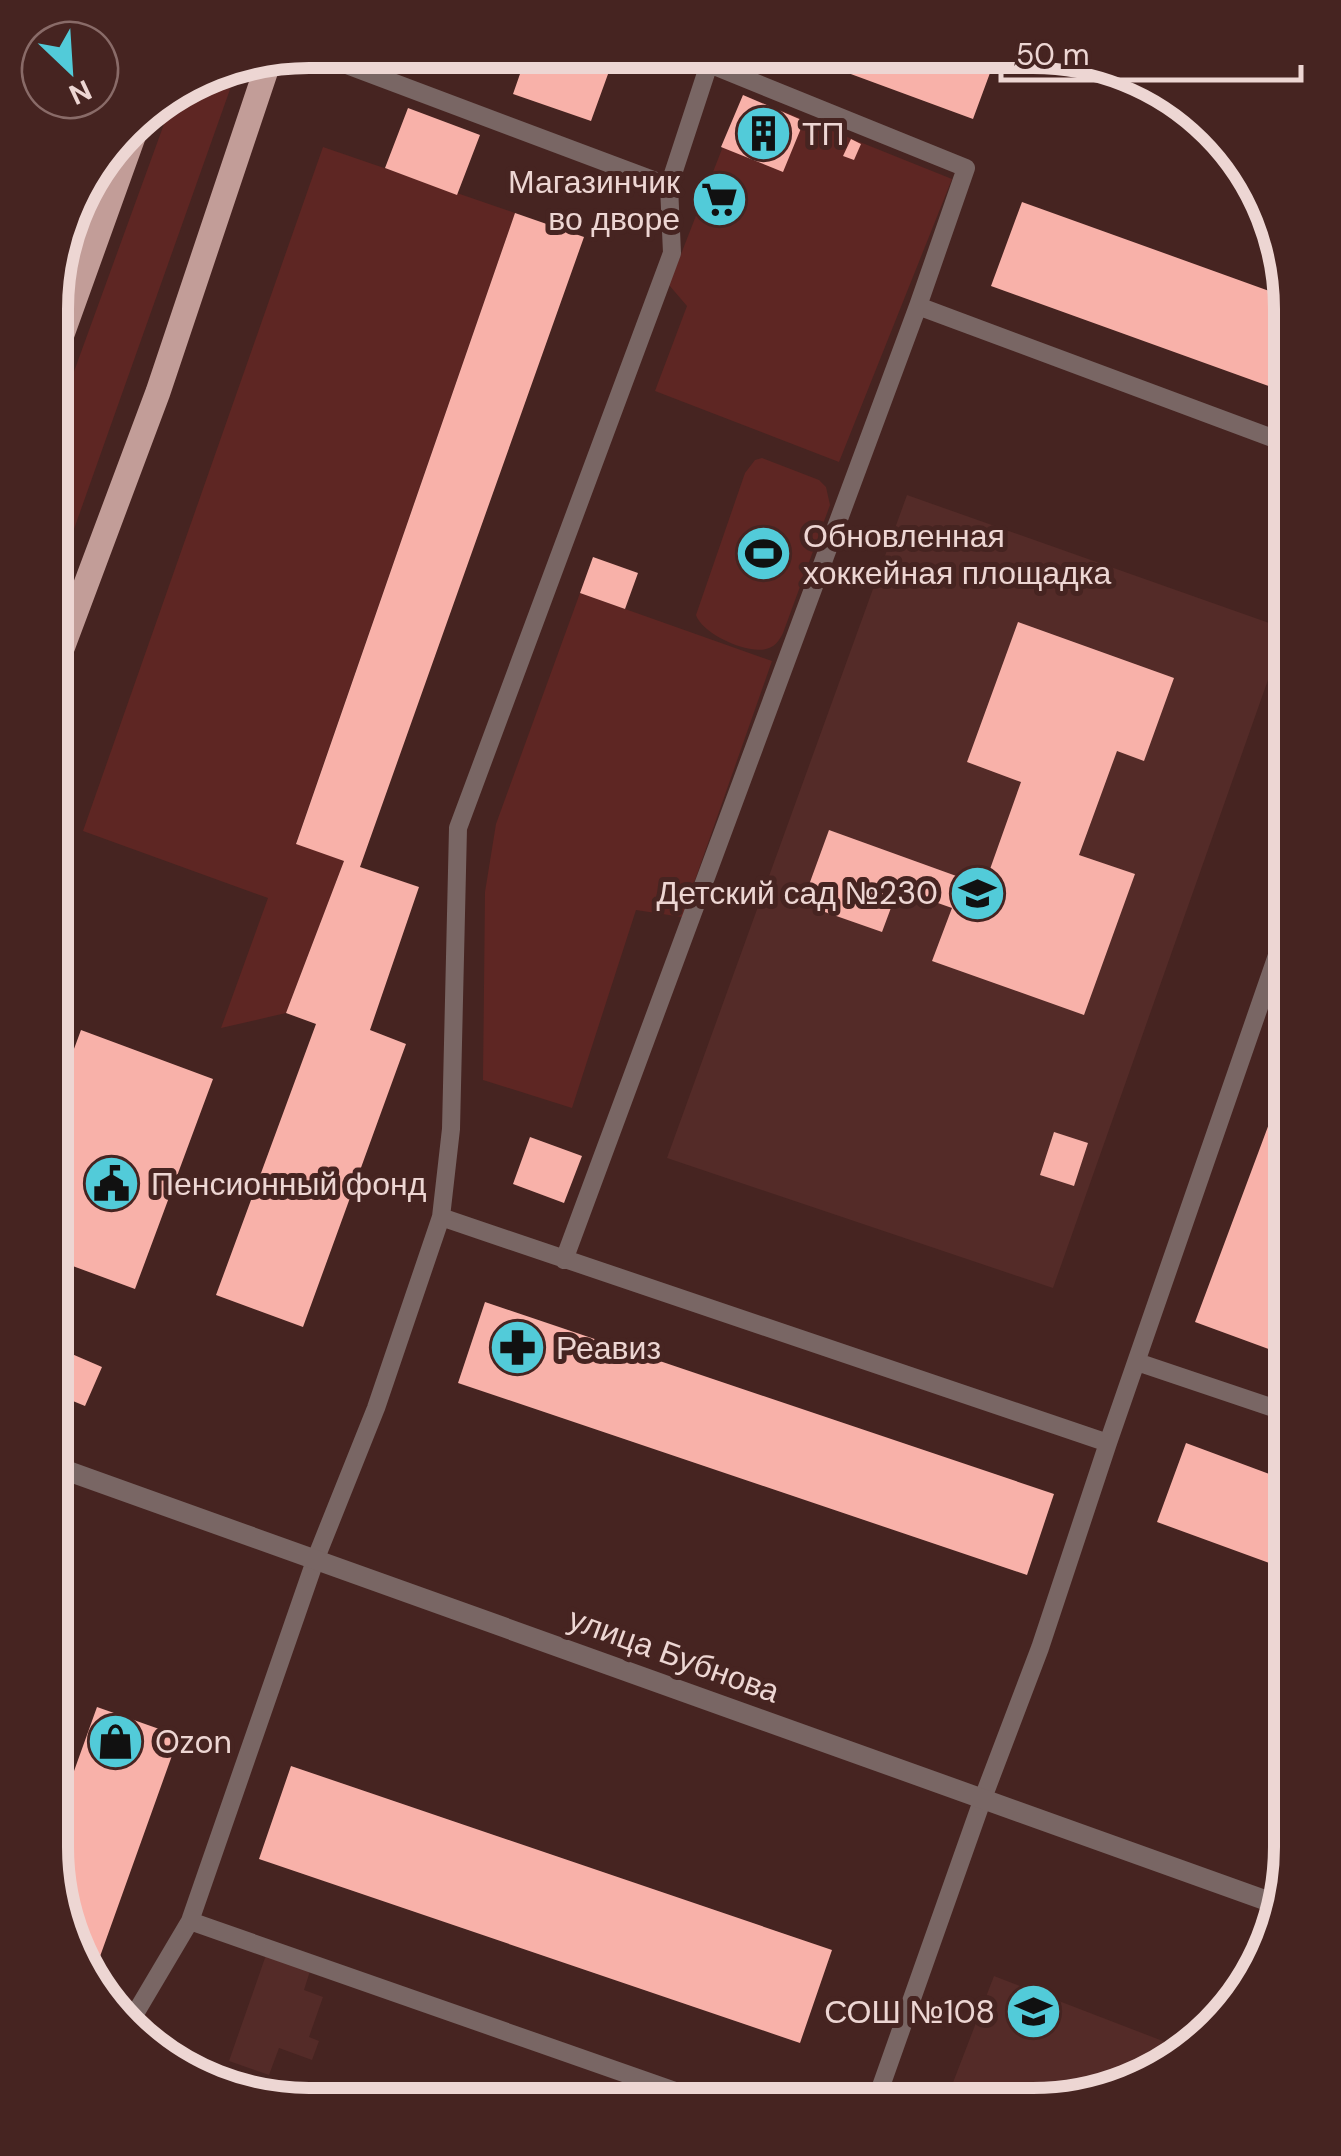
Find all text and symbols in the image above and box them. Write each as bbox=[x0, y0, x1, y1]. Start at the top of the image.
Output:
north arrow bbox=[20, 20, 120, 120]
scale bar bbox=[1001, 20, 1301, 82]
text: 50 m bbox=[1016, 35, 1090, 74]
text: N bbox=[63, 71, 97, 113]
building icon: ТП bbox=[733, 104, 793, 164]
place label: ТП bbox=[802, 113, 845, 155]
place label: Магазинчик во дворе bbox=[508, 161, 681, 240]
supermarket icon: Магазинчик во дворе bbox=[689, 170, 749, 230]
place label: Обновленная хоккейная площадка bbox=[803, 515, 1111, 594]
sports icon: Обновленная хоккейная площадка bbox=[734, 524, 794, 584]
school or university icon: Детский сад №230 bbox=[947, 863, 1007, 923]
place label: Детский сад №230 bbox=[656, 872, 938, 914]
public building icon: Пенсионный фонд bbox=[82, 1154, 142, 1214]
place label: Пенсионный фонд bbox=[151, 1163, 427, 1205]
pharmacy icon: Реавиз bbox=[487, 1318, 547, 1378]
place label: Реавиз bbox=[556, 1327, 661, 1369]
street label: улица Бубнова bbox=[563, 1597, 785, 1713]
shop icon: Ozon bbox=[86, 1712, 146, 1772]
place label: Ozon bbox=[155, 1721, 232, 1763]
school or university icon: СОШ №108 bbox=[1004, 1982, 1064, 2042]
place label: СОШ №108 bbox=[824, 1991, 995, 2033]

